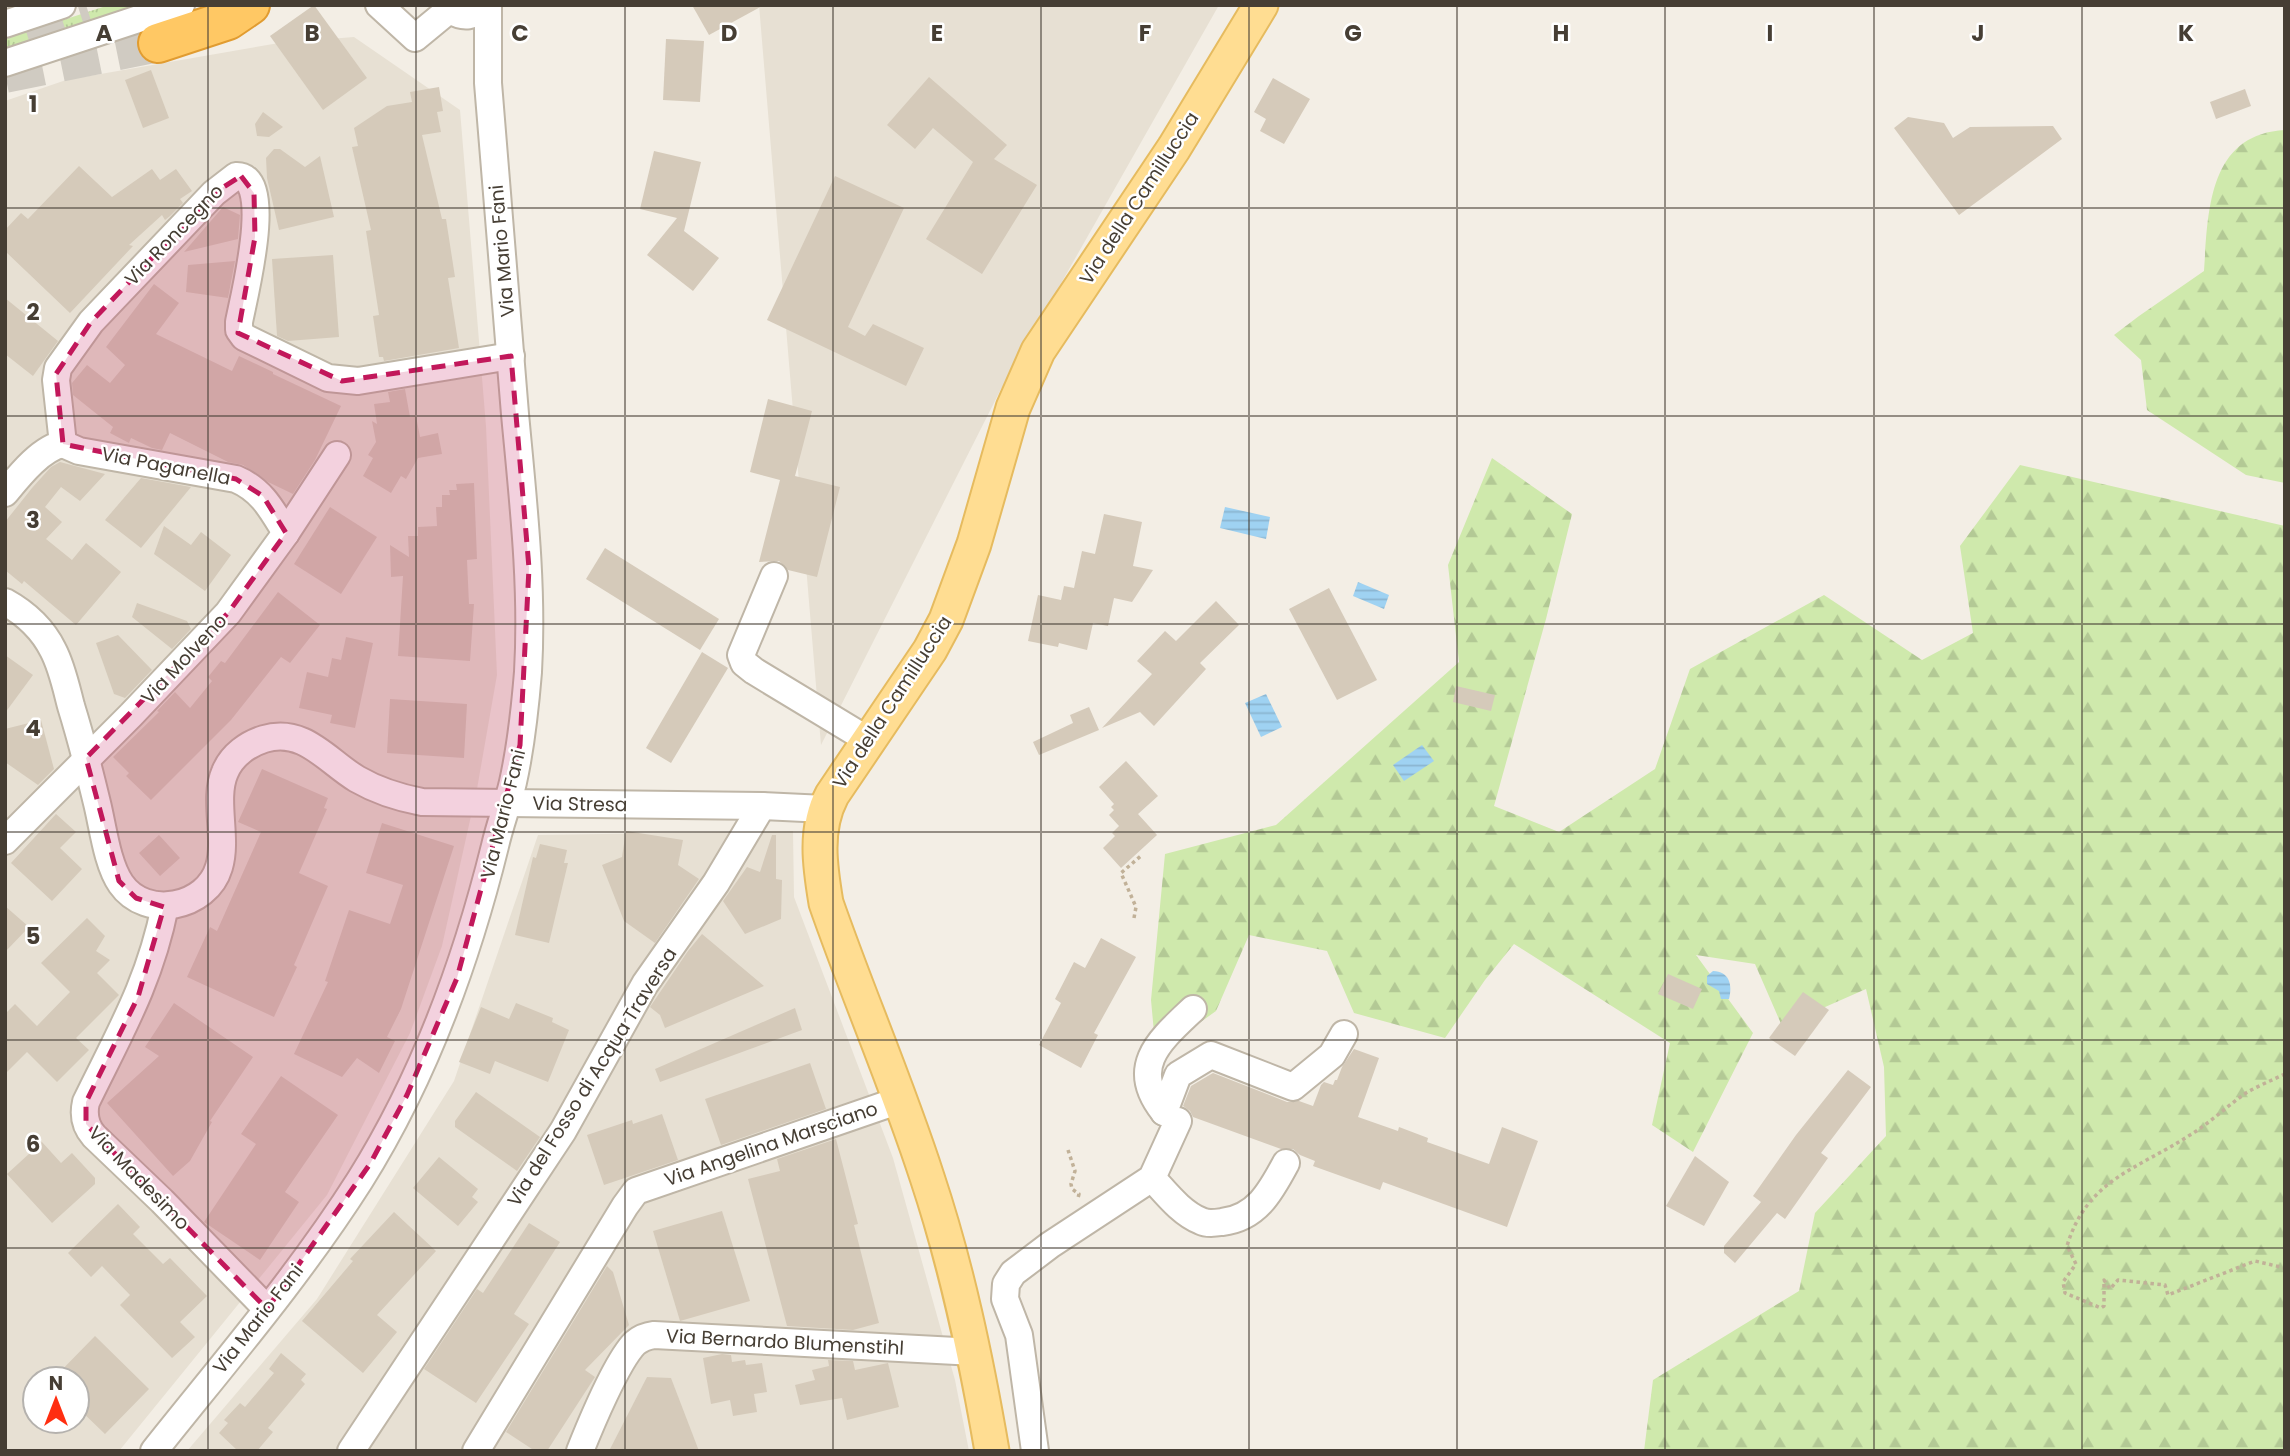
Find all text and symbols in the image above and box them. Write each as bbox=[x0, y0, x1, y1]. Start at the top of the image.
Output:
text: A bbox=[96, 17, 113, 49]
text: B bbox=[304, 17, 320, 49]
text: C bbox=[511, 17, 529, 49]
text: D bbox=[721, 17, 737, 49]
text: E bbox=[931, 17, 943, 49]
text: F bbox=[1139, 17, 1151, 49]
text: G bbox=[1344, 17, 1362, 49]
text: H bbox=[1553, 17, 1569, 49]
text: I bbox=[1767, 17, 1773, 49]
text: J bbox=[1971, 17, 1985, 49]
text: K bbox=[2178, 17, 2194, 49]
text: 1 bbox=[29, 88, 37, 120]
street label: Via della Camilluccia bbox=[1073, 106, 1205, 290]
street label: Via Roncegno bbox=[119, 178, 229, 292]
street label: Via Mario Fani bbox=[483, 184, 521, 318]
text: 2 bbox=[26, 296, 40, 328]
street label: Via Paganella bbox=[99, 440, 233, 492]
text: 3 bbox=[26, 504, 40, 536]
street label: Via Molveno bbox=[135, 608, 233, 710]
street label: Via della Camilluccia bbox=[826, 610, 958, 794]
text: 4 bbox=[25, 712, 41, 744]
street label: Via Mario Fani bbox=[474, 746, 532, 882]
street label: Via Stresa bbox=[532, 790, 628, 818]
text: 5 bbox=[26, 920, 40, 952]
street label: Via del Fosso di Acqua Traversa bbox=[501, 942, 683, 1212]
street label: Via Angelina Marsciano bbox=[661, 1095, 881, 1193]
street label: Via Madesimo bbox=[82, 1120, 196, 1236]
text: 6 bbox=[26, 1128, 40, 1160]
street label: Via Mario Fani bbox=[206, 1258, 310, 1380]
street label: Via Bernardo Blumenstihl bbox=[665, 1322, 905, 1362]
north arrow bbox=[21, 1365, 91, 1435]
text: N bbox=[49, 1370, 63, 1397]

